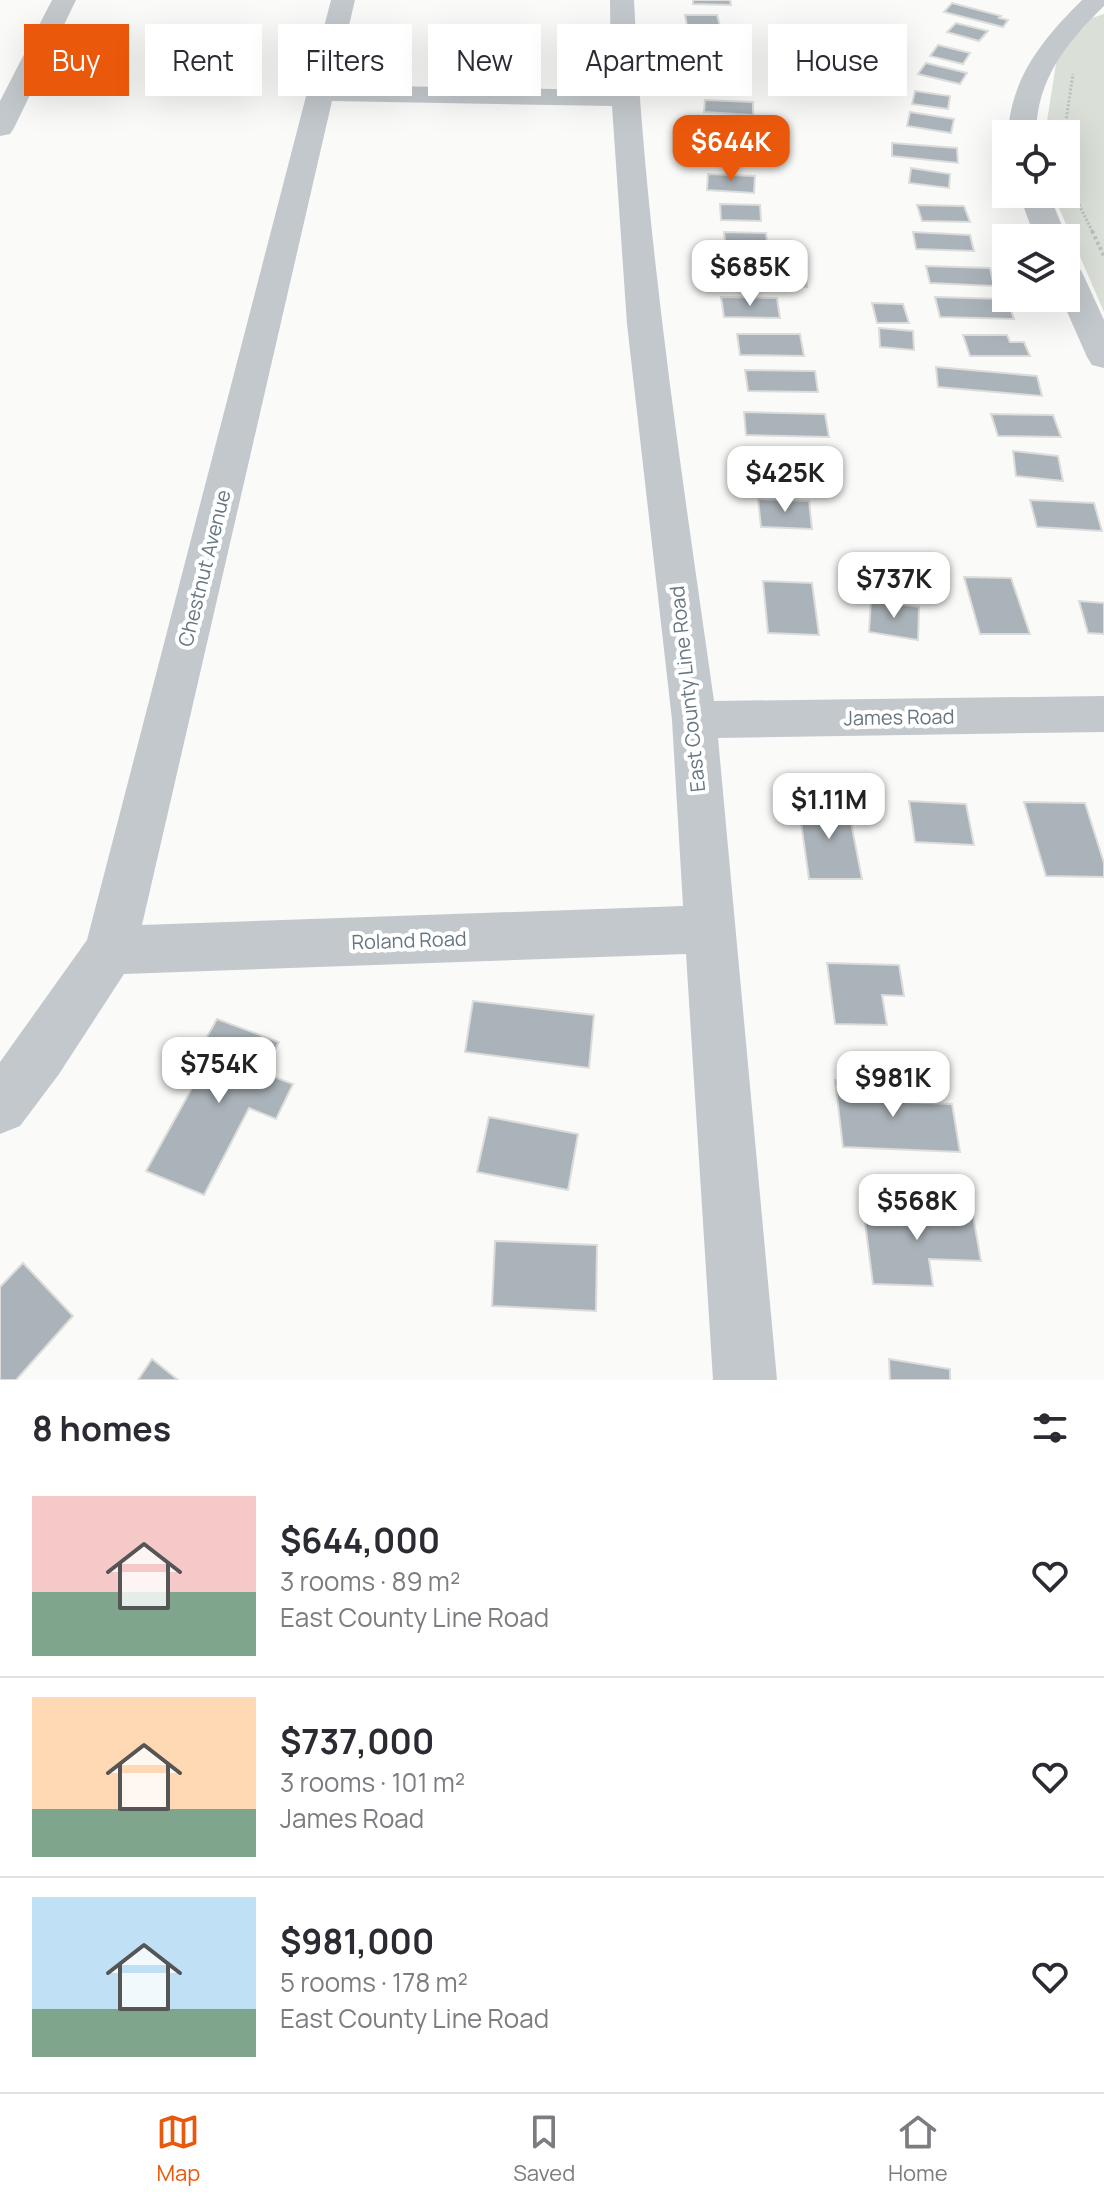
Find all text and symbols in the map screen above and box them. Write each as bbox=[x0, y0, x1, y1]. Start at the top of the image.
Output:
chip: Buy bbox=[24, 24, 129, 96]
chip: Rent bbox=[145, 24, 262, 96]
chip: Filters bbox=[278, 24, 412, 96]
chip: New bbox=[428, 24, 541, 96]
chip: Apartment bbox=[557, 24, 752, 96]
chip: House bbox=[768, 24, 907, 96]
pin: $644K bbox=[675, 115, 787, 183]
map controls bbox=[992, 120, 1080, 312]
button: locate bbox=[992, 120, 1080, 208]
text: $644K bbox=[691, 123, 771, 159]
button: layers bbox=[992, 224, 1080, 312]
pin: $685K bbox=[694, 240, 806, 308]
text: $685K bbox=[710, 248, 790, 284]
pin: $425K bbox=[729, 446, 841, 514]
text: $425K bbox=[745, 454, 825, 490]
street label: Chestnut Avenue bbox=[171, 487, 237, 649]
pin: $737K bbox=[838, 552, 950, 620]
text: $737K bbox=[856, 560, 932, 596]
street label: East County Line Road bbox=[663, 585, 711, 793]
street label: James Road bbox=[843, 703, 955, 731]
pin: $1.11M bbox=[764, 773, 894, 841]
text: $1.11M bbox=[791, 781, 867, 817]
street label: Roland Road bbox=[351, 924, 467, 956]
pin: $754K bbox=[163, 1037, 275, 1105]
text: $754K bbox=[180, 1045, 258, 1081]
pin: $981K bbox=[837, 1051, 949, 1119]
text: $981K bbox=[855, 1059, 931, 1095]
pin: $568K bbox=[861, 1174, 973, 1242]
text: $568K bbox=[877, 1182, 957, 1218]
text: 8 homes bbox=[32, 1405, 171, 1451]
icon: filters bbox=[1028, 1406, 1072, 1450]
text: $644,000 bbox=[280, 1517, 440, 1563]
icon: home bbox=[96, 1528, 192, 1624]
icon: heart bbox=[1028, 1554, 1072, 1598]
text: 3 rooms · 89 m² bbox=[280, 1563, 460, 1599]
text: East County Line Road bbox=[280, 1599, 549, 1635]
text: $737,000 bbox=[280, 1718, 434, 1764]
icon: home bbox=[96, 1729, 192, 1825]
icon: heart bbox=[1028, 1755, 1072, 1799]
text: 3 rooms · 101 m² bbox=[280, 1764, 465, 1800]
text: James Road bbox=[280, 1800, 424, 1836]
text: $981,000 bbox=[280, 1918, 434, 1964]
icon: home bbox=[96, 1929, 192, 2025]
icon: heart bbox=[1028, 1955, 1072, 1999]
text: 5 rooms · 178 m² bbox=[280, 1964, 468, 2000]
text: East County Line Road bbox=[280, 2000, 549, 2036]
tab: Map bbox=[156, 2110, 200, 2188]
tab: Saved bbox=[513, 2110, 575, 2188]
tab: Home bbox=[888, 2110, 948, 2188]

